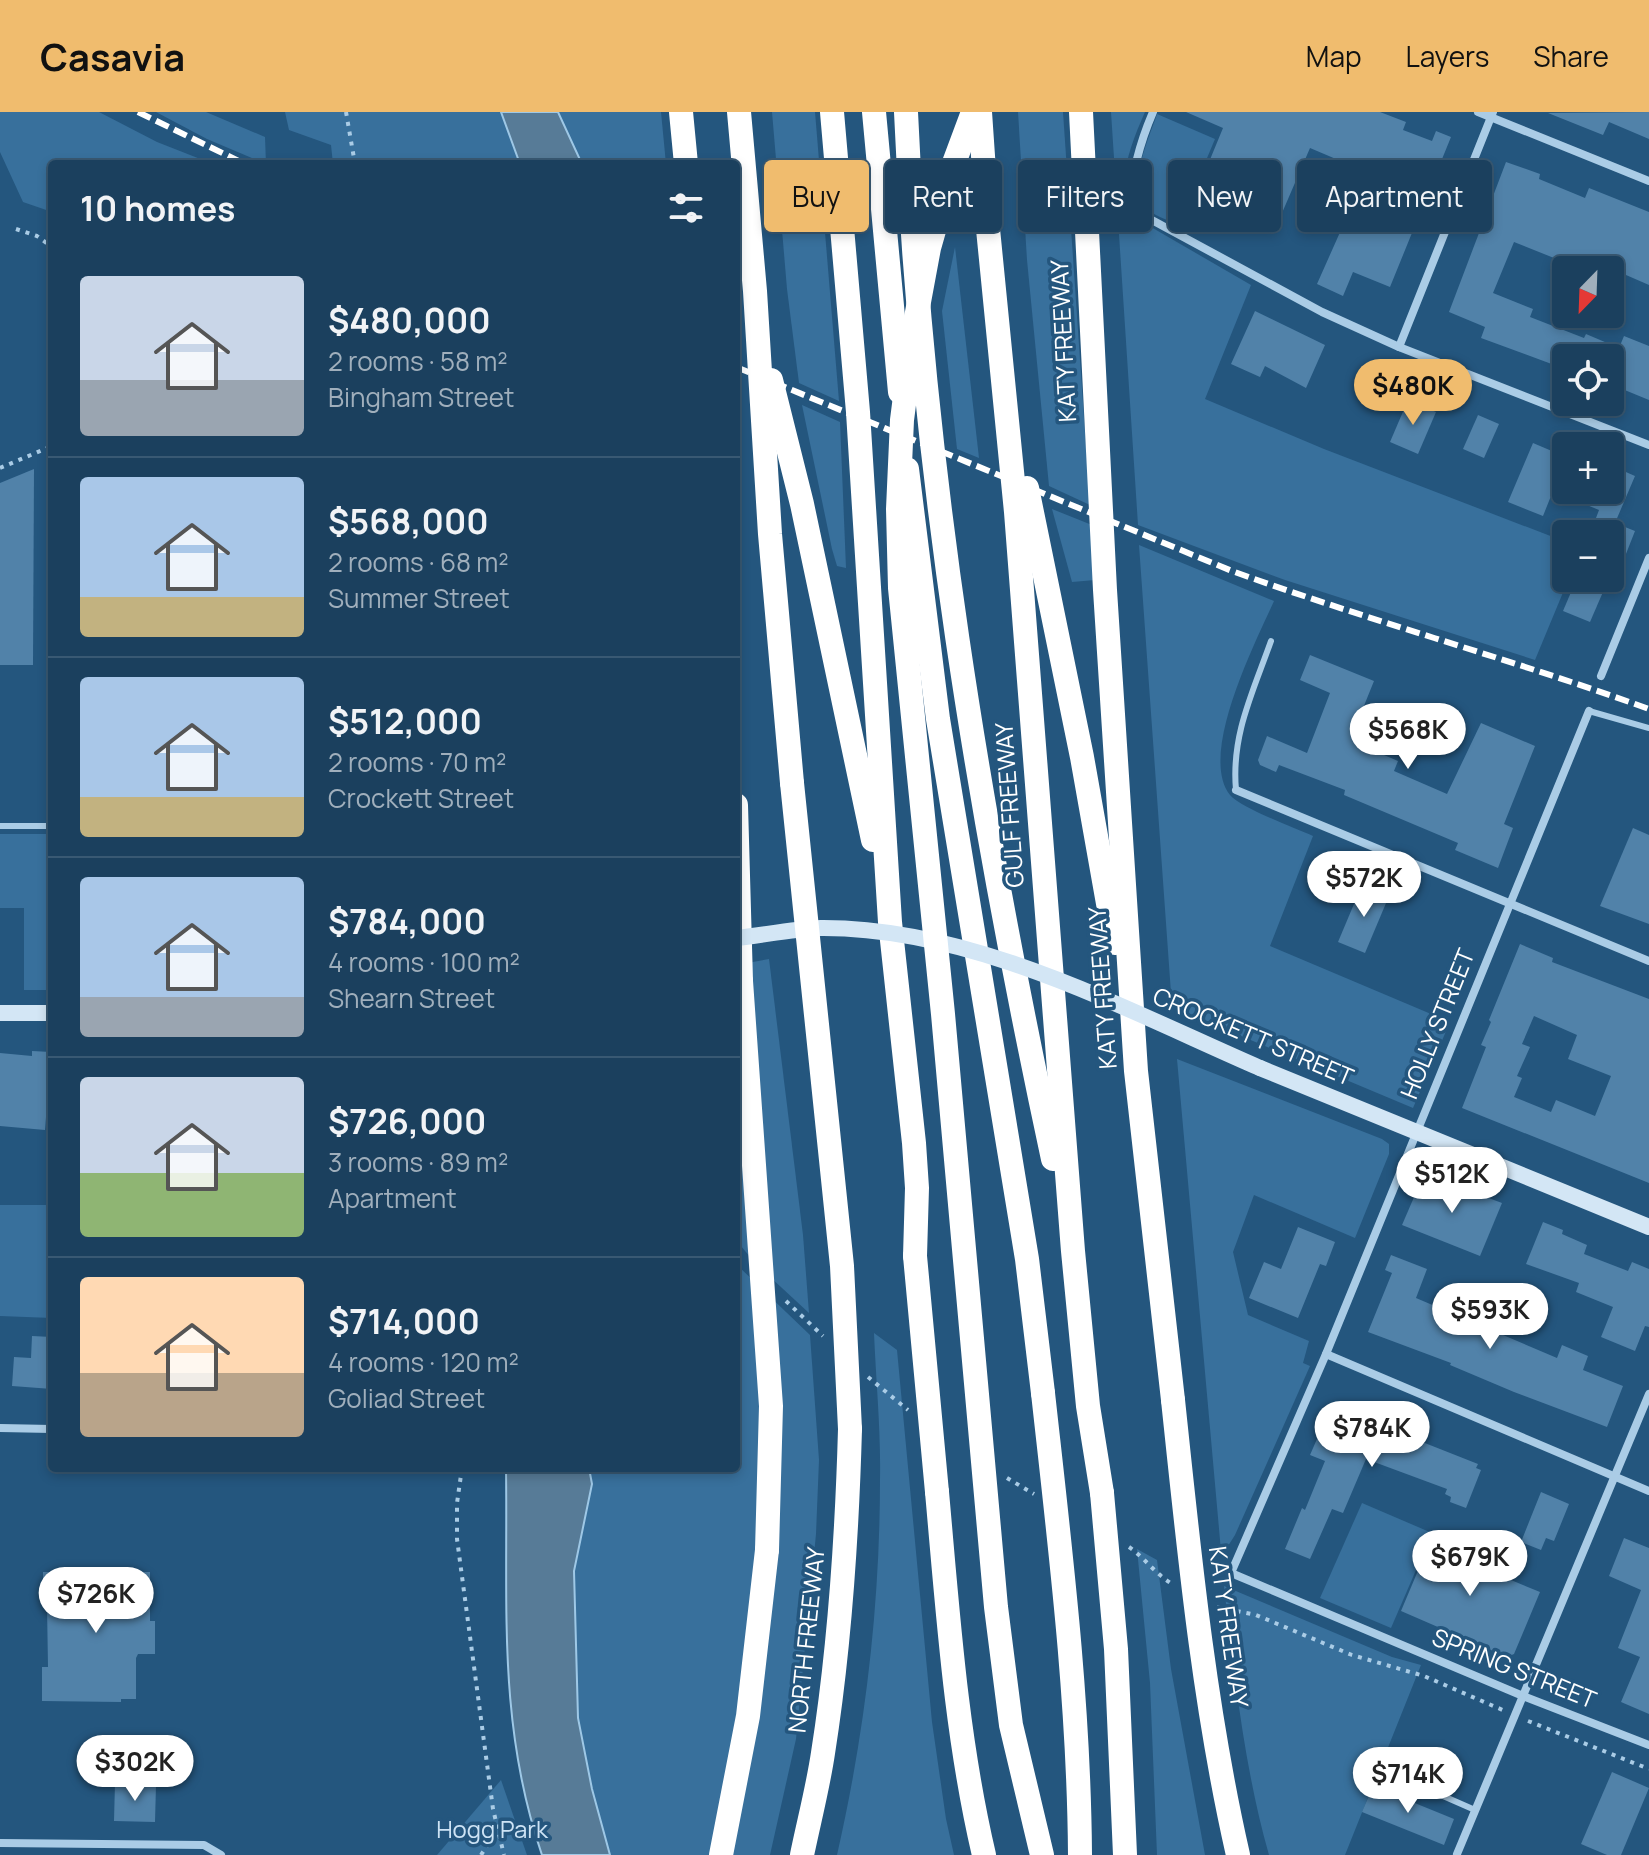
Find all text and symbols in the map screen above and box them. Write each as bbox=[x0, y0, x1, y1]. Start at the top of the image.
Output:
text: Casavia bbox=[40, 30, 185, 82]
text: Map bbox=[1306, 37, 1362, 75]
text: Layers bbox=[1406, 37, 1489, 75]
text: Share bbox=[1533, 37, 1609, 75]
chip: Buy bbox=[764, 160, 869, 232]
chip: Rent bbox=[885, 160, 1002, 232]
chip: Filters bbox=[1018, 160, 1152, 232]
chip: New bbox=[1168, 160, 1281, 232]
chip: Apartment bbox=[1297, 160, 1492, 232]
text: 10 homes bbox=[80, 185, 236, 231]
icon: filters bbox=[664, 186, 708, 230]
north arrow bbox=[1552, 256, 1624, 328]
map controls bbox=[1552, 256, 1624, 592]
street label: KATY FREEWAY bbox=[1042, 258, 1083, 423]
text: $480,000 bbox=[328, 297, 491, 343]
icon: home bbox=[144, 308, 240, 404]
text: 2 rooms · 58 m² bbox=[328, 343, 508, 379]
button: locate bbox=[1552, 344, 1624, 416]
pin: $480K bbox=[1357, 359, 1469, 427]
text: $480K bbox=[1372, 367, 1454, 403]
text: Bingham Street bbox=[328, 379, 514, 415]
button: + bbox=[1552, 432, 1624, 504]
text: $568,000 bbox=[328, 498, 489, 544]
icon: home bbox=[144, 509, 240, 605]
button: − bbox=[1552, 520, 1624, 592]
text: 2 rooms · 68 m² bbox=[328, 544, 509, 580]
text: Summer Street bbox=[328, 580, 510, 616]
text: $512,000 bbox=[328, 698, 482, 744]
pin: $568K bbox=[1352, 703, 1464, 771]
icon: home bbox=[144, 709, 240, 805]
text: $568K bbox=[1368, 711, 1448, 747]
street label: GULF FREEWAY bbox=[986, 721, 1031, 889]
text: 2 rooms · 70 m² bbox=[328, 744, 506, 780]
text: Crockett Street bbox=[328, 780, 514, 816]
pin: $572K bbox=[1308, 851, 1420, 919]
text: $572K bbox=[1325, 859, 1403, 895]
text: $784,000 bbox=[328, 898, 486, 944]
street label: KATY FREEWAY bbox=[1079, 905, 1124, 1070]
icon: home bbox=[144, 909, 240, 1005]
street label: HOLLY STREET bbox=[1392, 943, 1482, 1103]
text: 4 rooms · 100 m² bbox=[328, 944, 520, 980]
street label: CROCKETT STREET bbox=[1148, 978, 1360, 1093]
text: Shearn Street bbox=[328, 980, 495, 1016]
text: $726,000 bbox=[328, 1098, 486, 1144]
icon: home bbox=[144, 1109, 240, 1205]
text: 3 rooms · 89 m² bbox=[328, 1144, 508, 1180]
pin: $512K bbox=[1396, 1147, 1508, 1215]
text: $512K bbox=[1414, 1155, 1490, 1191]
text: Apartment bbox=[328, 1180, 457, 1216]
pin: $593K bbox=[1434, 1283, 1546, 1351]
text: $593K bbox=[1450, 1291, 1530, 1327]
text: $714,000 bbox=[328, 1298, 480, 1344]
icon: home bbox=[144, 1309, 240, 1405]
text: 4 rooms · 120 m² bbox=[328, 1344, 519, 1380]
text: Goliad Street bbox=[328, 1380, 485, 1416]
pin: $784K bbox=[1316, 1401, 1428, 1469]
text: $784K bbox=[1333, 1409, 1411, 1445]
pin: $679K bbox=[1414, 1530, 1526, 1598]
text: $679K bbox=[1430, 1538, 1510, 1574]
street label: KATY FREEWAY bbox=[1202, 1544, 1257, 1710]
street label: NORTH FREEWAY bbox=[779, 1545, 832, 1735]
pin: $726K bbox=[40, 1567, 152, 1635]
text: $726K bbox=[57, 1575, 135, 1611]
street label: SPRING STREET bbox=[1428, 1620, 1602, 1716]
pin: $302K bbox=[79, 1735, 191, 1803]
text: $302K bbox=[95, 1743, 175, 1779]
pin: $714K bbox=[1352, 1747, 1464, 1815]
text: $714K bbox=[1371, 1755, 1445, 1791]
park label: Hogg Park bbox=[436, 1812, 549, 1845]

